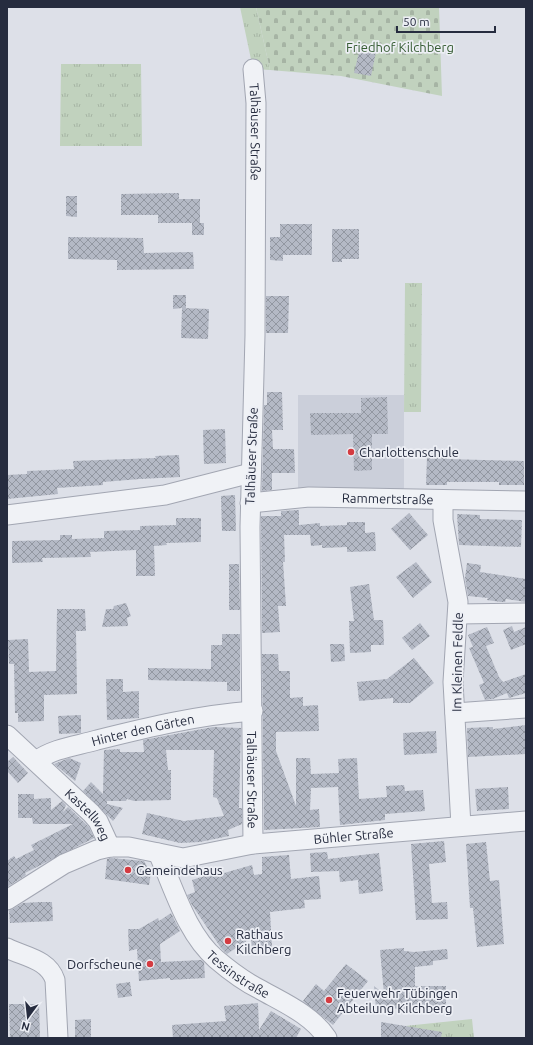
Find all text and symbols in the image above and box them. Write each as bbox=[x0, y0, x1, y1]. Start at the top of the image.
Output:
scale bar bbox=[397, 8, 495, 34]
text: 50 m bbox=[403, 15, 430, 28]
park label: Friedhof Kilchberg bbox=[346, 40, 454, 54]
street label: Talhäuser Straße bbox=[247, 82, 263, 181]
street label: Talhäuser Straße bbox=[242, 407, 260, 505]
place label: Charlottenschule bbox=[359, 445, 459, 459]
marker: Charlottenschule bbox=[346, 447, 356, 457]
street label: Rammertstraße bbox=[342, 491, 434, 506]
street label: Im Kleinen Feldle bbox=[449, 612, 465, 712]
street label: Hinter den Gärten bbox=[90, 712, 195, 748]
street label: Talhäuser Straße bbox=[245, 731, 260, 829]
street label: Kastellweg bbox=[62, 786, 113, 843]
street label: Bühler Straße bbox=[313, 825, 394, 846]
place label: Gemeindehaus bbox=[136, 863, 223, 877]
marker: Gemeindehaus bbox=[123, 865, 133, 875]
place label: Rathaus Kilchberg bbox=[236, 927, 291, 956]
marker: Rathaus Kilchberg bbox=[223, 936, 233, 946]
street label: Tessinstraße bbox=[204, 948, 272, 1000]
place label: Dorfscheune bbox=[67, 957, 142, 971]
marker: Dorfscheune bbox=[145, 959, 155, 969]
place label: Feuerwehr Tübingen Abteilung Kilchberg bbox=[337, 986, 458, 1015]
marker: Feuerwehr Tübingen Abteilung Kilchberg bbox=[324, 995, 334, 1005]
north arrow bbox=[8, 997, 48, 1037]
text: N bbox=[20, 1020, 31, 1034]

